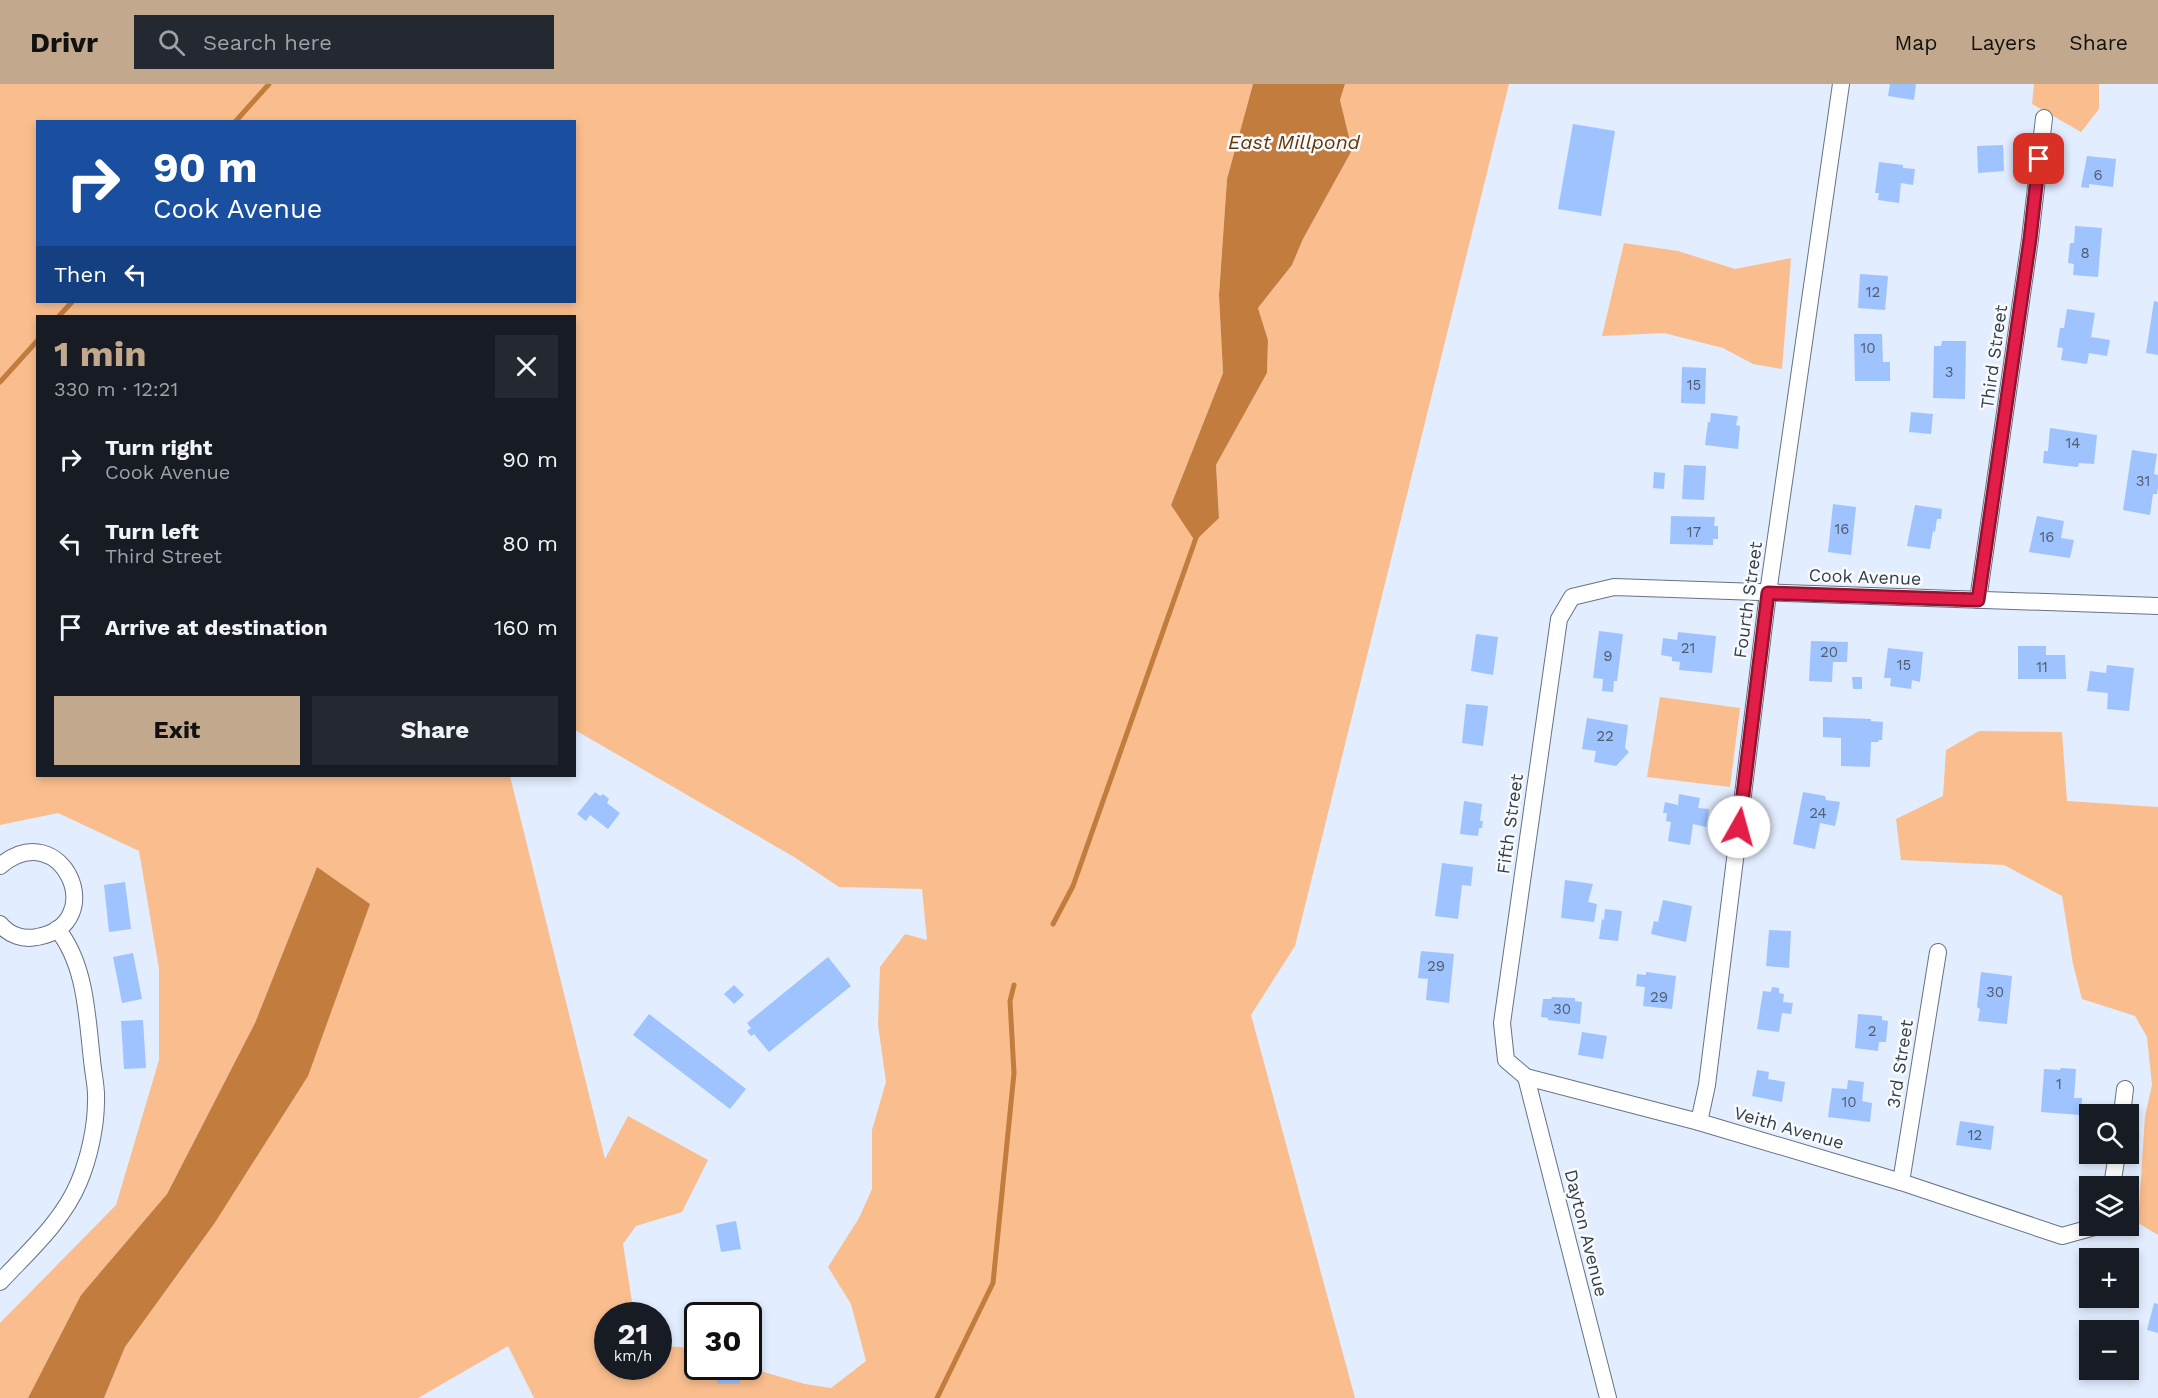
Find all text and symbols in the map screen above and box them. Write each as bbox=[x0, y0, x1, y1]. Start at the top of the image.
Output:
search box bbox=[134, 15, 554, 69]
text: Drivr bbox=[30, 26, 98, 59]
icon: search bbox=[155, 26, 188, 59]
text: Search here bbox=[203, 30, 332, 55]
text: Map bbox=[1894, 30, 1937, 55]
text: Layers bbox=[1970, 30, 2036, 55]
text: Share bbox=[2069, 30, 2128, 55]
water label: East Millpond bbox=[1228, 130, 1361, 154]
pin bbox=[2013, 133, 2064, 184]
icon: arrive bbox=[2022, 142, 2055, 175]
text: 90 m bbox=[153, 143, 257, 192]
icon: right bbox=[54, 144, 132, 222]
house number: 6 bbox=[2093, 166, 2103, 184]
text: Cook Avenue bbox=[153, 193, 322, 225]
house number: 8 bbox=[2080, 244, 2090, 262]
icon: left bbox=[119, 258, 152, 291]
text: Then bbox=[54, 262, 107, 287]
house number: 12 bbox=[1866, 283, 1880, 301]
street label: Third Street bbox=[1976, 303, 2011, 410]
text: 1 min bbox=[54, 333, 146, 375]
button: close bbox=[495, 335, 558, 398]
house number: 10 bbox=[1860, 339, 1876, 357]
house number: 3 bbox=[1945, 363, 1953, 381]
house number: 15 bbox=[1687, 376, 1701, 394]
text: 330 m · 12:21 bbox=[54, 377, 178, 401]
house number: 14 bbox=[2065, 434, 2081, 452]
text: Turn right bbox=[105, 435, 212, 460]
icon: right bbox=[54, 443, 87, 476]
text: 90 m bbox=[502, 447, 558, 472]
text: Cook Avenue bbox=[105, 460, 230, 484]
house number: 31 bbox=[2136, 472, 2150, 490]
text: Turn left bbox=[105, 519, 199, 544]
house number: 16 bbox=[1835, 520, 1849, 538]
house number: 17 bbox=[1687, 523, 1701, 541]
icon: left bbox=[54, 527, 87, 560]
house number: 16 bbox=[2040, 528, 2054, 546]
text: 80 m bbox=[502, 531, 558, 556]
street label: Fourth Street bbox=[1729, 540, 1766, 660]
text: Third Street bbox=[105, 544, 222, 568]
street label: Cook Avenue bbox=[1808, 564, 1922, 589]
icon: arrive bbox=[54, 611, 87, 644]
text: Arrive at destination bbox=[105, 615, 328, 640]
text: 160 m bbox=[494, 615, 558, 640]
house number: 21 bbox=[1681, 639, 1695, 657]
house number: 20 bbox=[1820, 643, 1838, 661]
house number: 9 bbox=[1603, 647, 1613, 665]
house number: 15 bbox=[1897, 656, 1911, 674]
house number: 11 bbox=[2036, 658, 2048, 676]
button: Exit bbox=[54, 696, 300, 765]
button: Share bbox=[312, 696, 558, 765]
house number: 22 bbox=[1596, 727, 1614, 745]
street label: Fifth Street bbox=[1492, 772, 1527, 875]
position arrow bbox=[1707, 795, 1771, 859]
house number: 24 bbox=[1809, 804, 1827, 822]
house number: 29 bbox=[1427, 957, 1445, 975]
house number: 30 bbox=[1986, 983, 2004, 1001]
house number: 29 bbox=[1650, 988, 1668, 1006]
house number: 30 bbox=[1553, 1000, 1571, 1018]
street label: 3rd Street bbox=[1882, 1018, 1917, 1110]
house number: 2 bbox=[1868, 1022, 1876, 1040]
house number: 1 bbox=[2056, 1075, 2062, 1093]
house number: 10 bbox=[1841, 1093, 1857, 1111]
street label: Veith Avenue bbox=[1732, 1102, 1847, 1153]
map controls bbox=[2079, 1104, 2139, 1380]
button: search bbox=[2079, 1104, 2139, 1164]
house number: 12 bbox=[1968, 1126, 1982, 1144]
street label: Dayton Avenue bbox=[1561, 1167, 1612, 1299]
button: layers bbox=[2079, 1176, 2139, 1236]
button: + bbox=[2079, 1248, 2139, 1308]
speed limit sign: 30 bbox=[684, 1302, 762, 1380]
text: 21 bbox=[618, 1316, 648, 1351]
button: − bbox=[2079, 1320, 2139, 1380]
text: km/h bbox=[614, 1347, 652, 1365]

